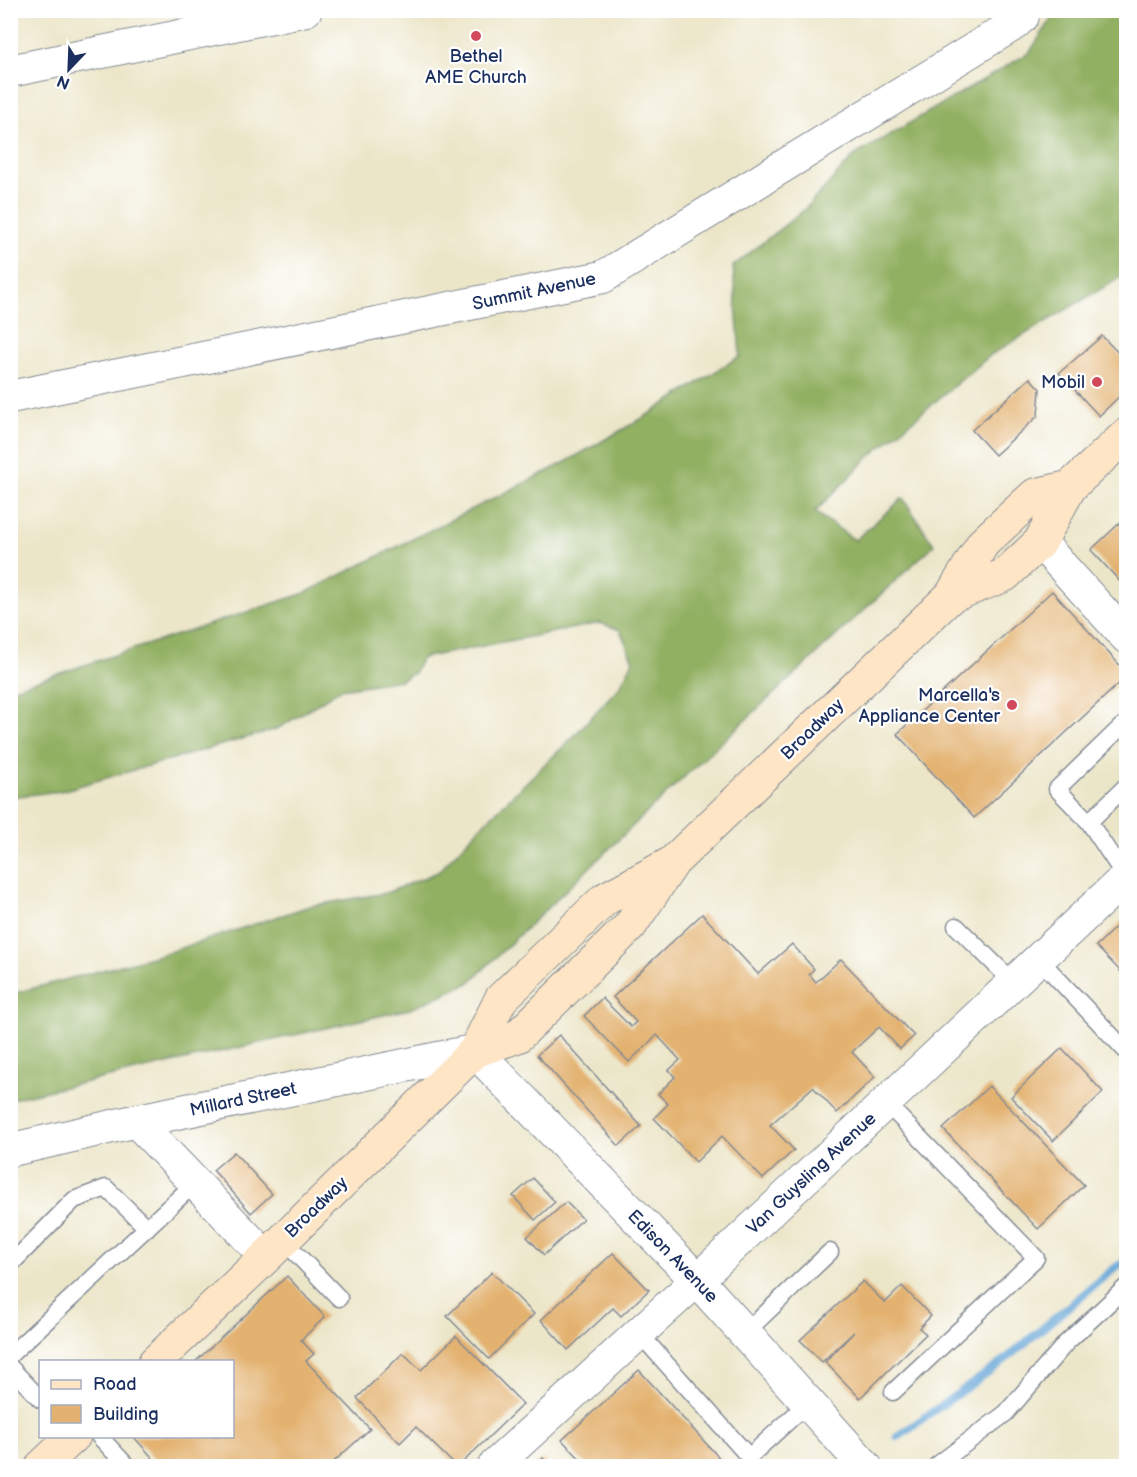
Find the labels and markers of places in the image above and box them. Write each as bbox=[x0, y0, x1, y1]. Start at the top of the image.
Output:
marker: Bethel AME Church bbox=[469, 29, 483, 43]
place label: Bethel AME Church bbox=[425, 46, 527, 88]
place label: Mobil bbox=[1041, 372, 1085, 393]
marker: Mobil bbox=[1090, 375, 1104, 389]
place label: Marcella's Appliance Center bbox=[859, 685, 1000, 727]
marker: Marcella's Appliance Center bbox=[1005, 698, 1019, 712]

